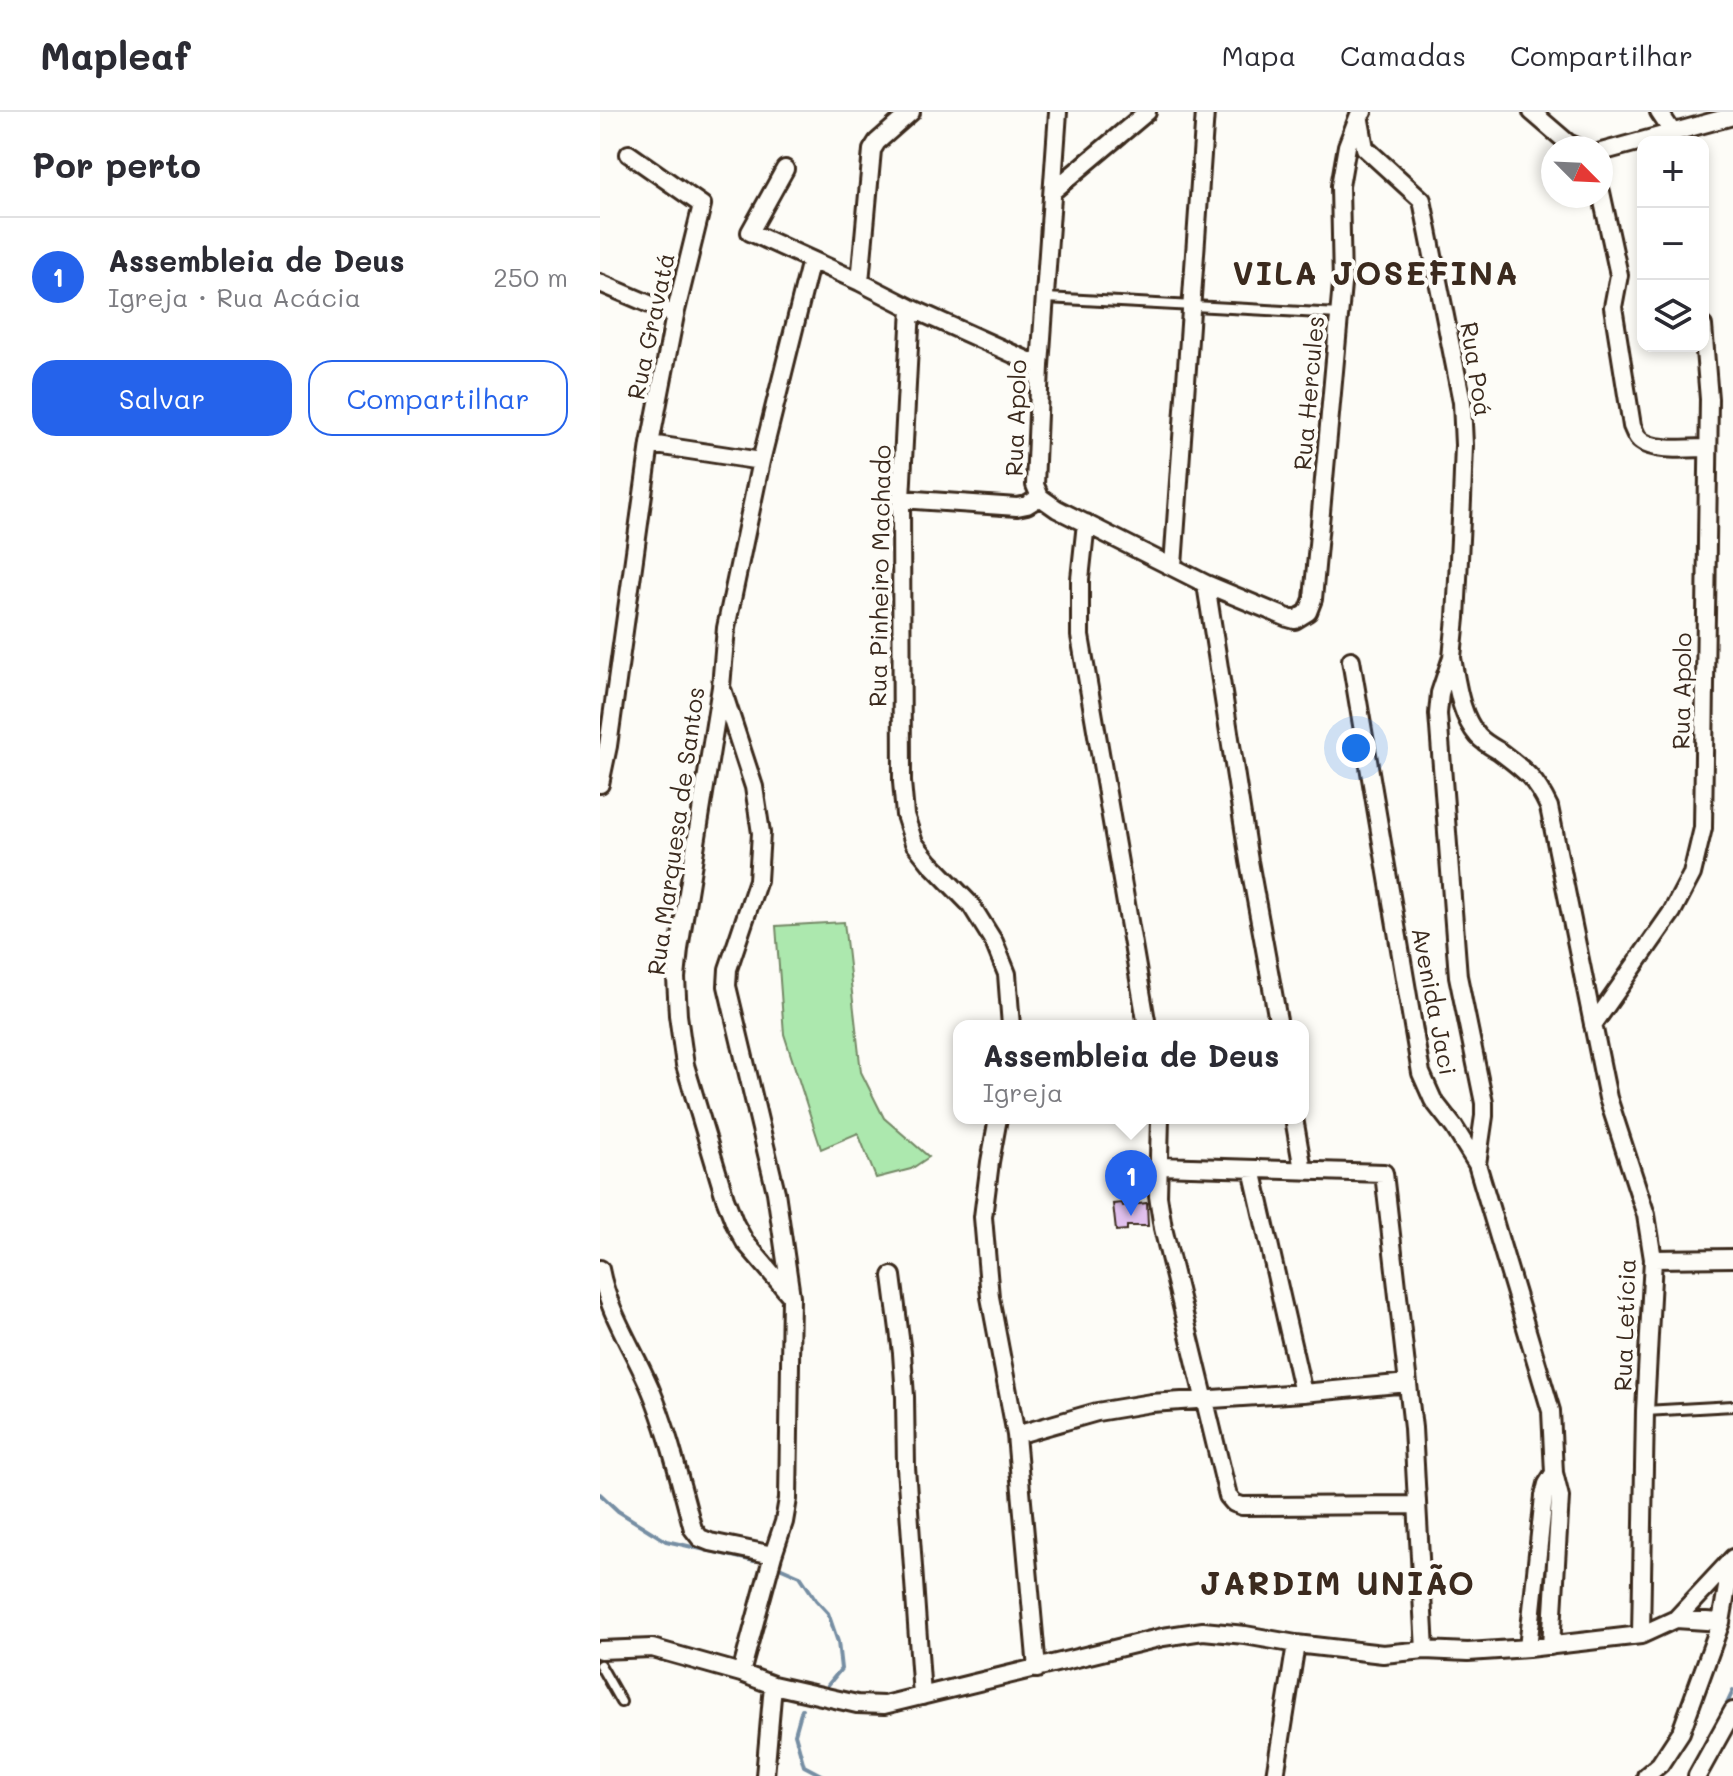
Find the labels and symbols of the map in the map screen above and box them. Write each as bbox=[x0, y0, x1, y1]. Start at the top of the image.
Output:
north arrow bbox=[1541, 136, 1613, 208]
street label: Rua Gravatá bbox=[619, 250, 681, 402]
district label: VILA JOSEFINA bbox=[1233, 251, 1519, 293]
street label: Rua Hercules bbox=[1286, 314, 1330, 472]
street label: Rua Poá bbox=[1454, 320, 1500, 418]
street label: Rua Apolo bbox=[997, 359, 1033, 477]
street label: Rua Pinheiro Machado bbox=[861, 445, 897, 707]
street label: Rua Apolo bbox=[1664, 632, 1698, 750]
street label: Rua Marquesa de Santos bbox=[639, 685, 711, 977]
your location bbox=[1336, 728, 1376, 768]
street label: Avenida Jaci bbox=[1405, 924, 1465, 1078]
pin: 1 bbox=[1105, 1150, 1157, 1216]
street label: Rua Letícia bbox=[1606, 1258, 1642, 1392]
district label: JARDIM UNIÃO bbox=[1200, 1561, 1476, 1603]

